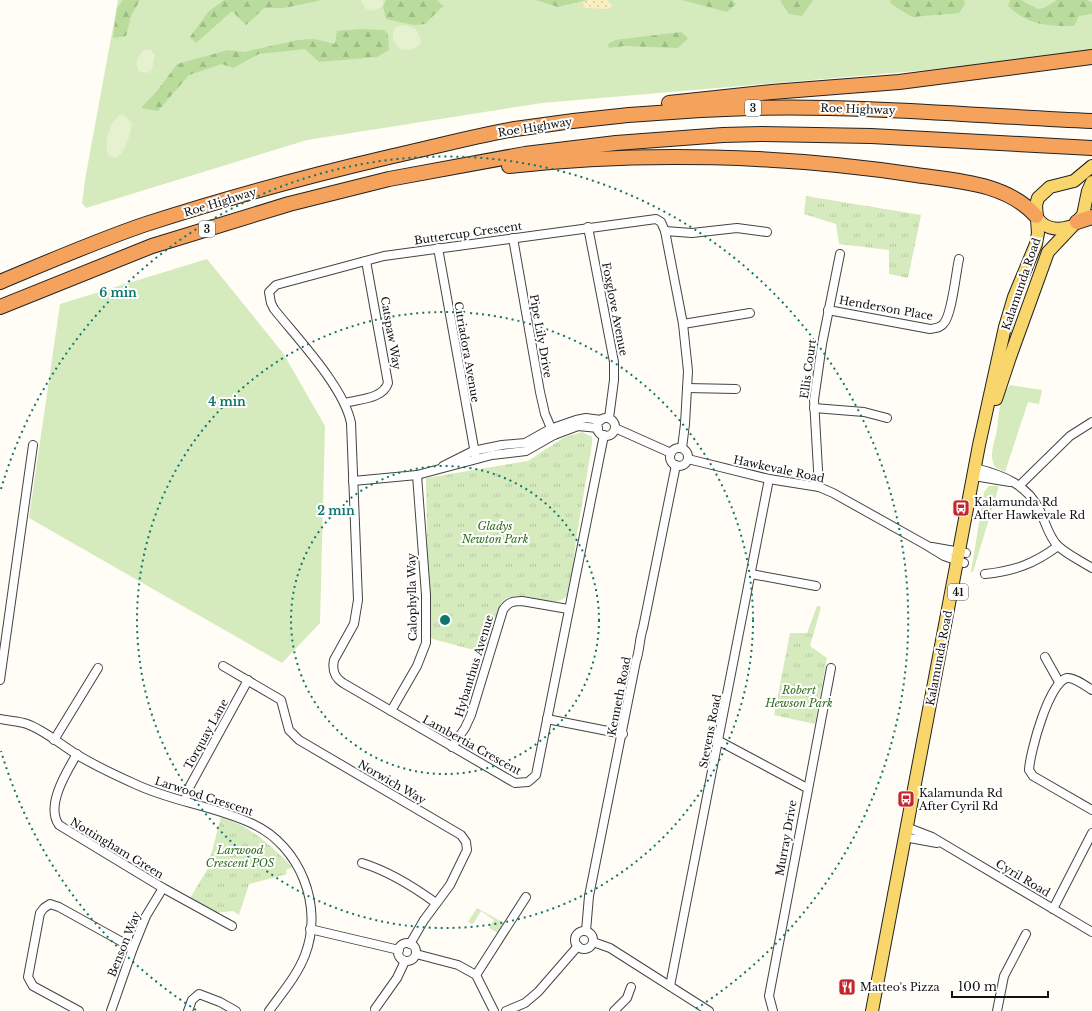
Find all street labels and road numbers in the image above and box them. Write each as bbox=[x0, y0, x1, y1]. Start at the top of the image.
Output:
road number: 3 bbox=[745, 100, 761, 116]
street label: Roe Highway bbox=[820, 101, 896, 117]
street label: Roe Highway bbox=[497, 114, 573, 140]
street label: Roe Highway bbox=[182, 184, 258, 220]
street label: Buttercup Crescent bbox=[413, 218, 524, 247]
road number: 3 bbox=[199, 221, 215, 237]
street label: Kalamunda Road bbox=[999, 235, 1044, 332]
street label: Foxglove Avenue bbox=[599, 261, 631, 357]
street label: Pipe Lily Drive bbox=[527, 293, 555, 379]
street label: Henderson Place bbox=[838, 293, 934, 323]
street label: Catspaw Way bbox=[378, 295, 404, 371]
street label: Citriadora Avenue bbox=[451, 300, 483, 404]
street label: Ellis Court bbox=[797, 338, 819, 400]
street label: Hawkevale Road bbox=[732, 452, 826, 486]
street label: Calophylla Way bbox=[404, 553, 420, 641]
road number: 41 bbox=[948, 584, 968, 600]
street label: Kalamunda Road bbox=[923, 609, 955, 707]
street label: Hybanthus Avenue bbox=[452, 613, 496, 719]
street label: Kenneth Road bbox=[604, 655, 634, 737]
street label: Stevens Road bbox=[696, 692, 724, 769]
street label: Torquay Lane bbox=[181, 696, 231, 772]
street label: Lambertia Crescent bbox=[420, 712, 525, 778]
street label: Norwich Way bbox=[356, 757, 428, 807]
street label: Larwood Crescent bbox=[153, 773, 256, 819]
street label: Murray Drive bbox=[772, 799, 800, 877]
street label: Nottingham Green bbox=[68, 815, 167, 882]
street label: Cyril Road bbox=[993, 856, 1053, 900]
street label: Benson Way bbox=[104, 909, 144, 979]

